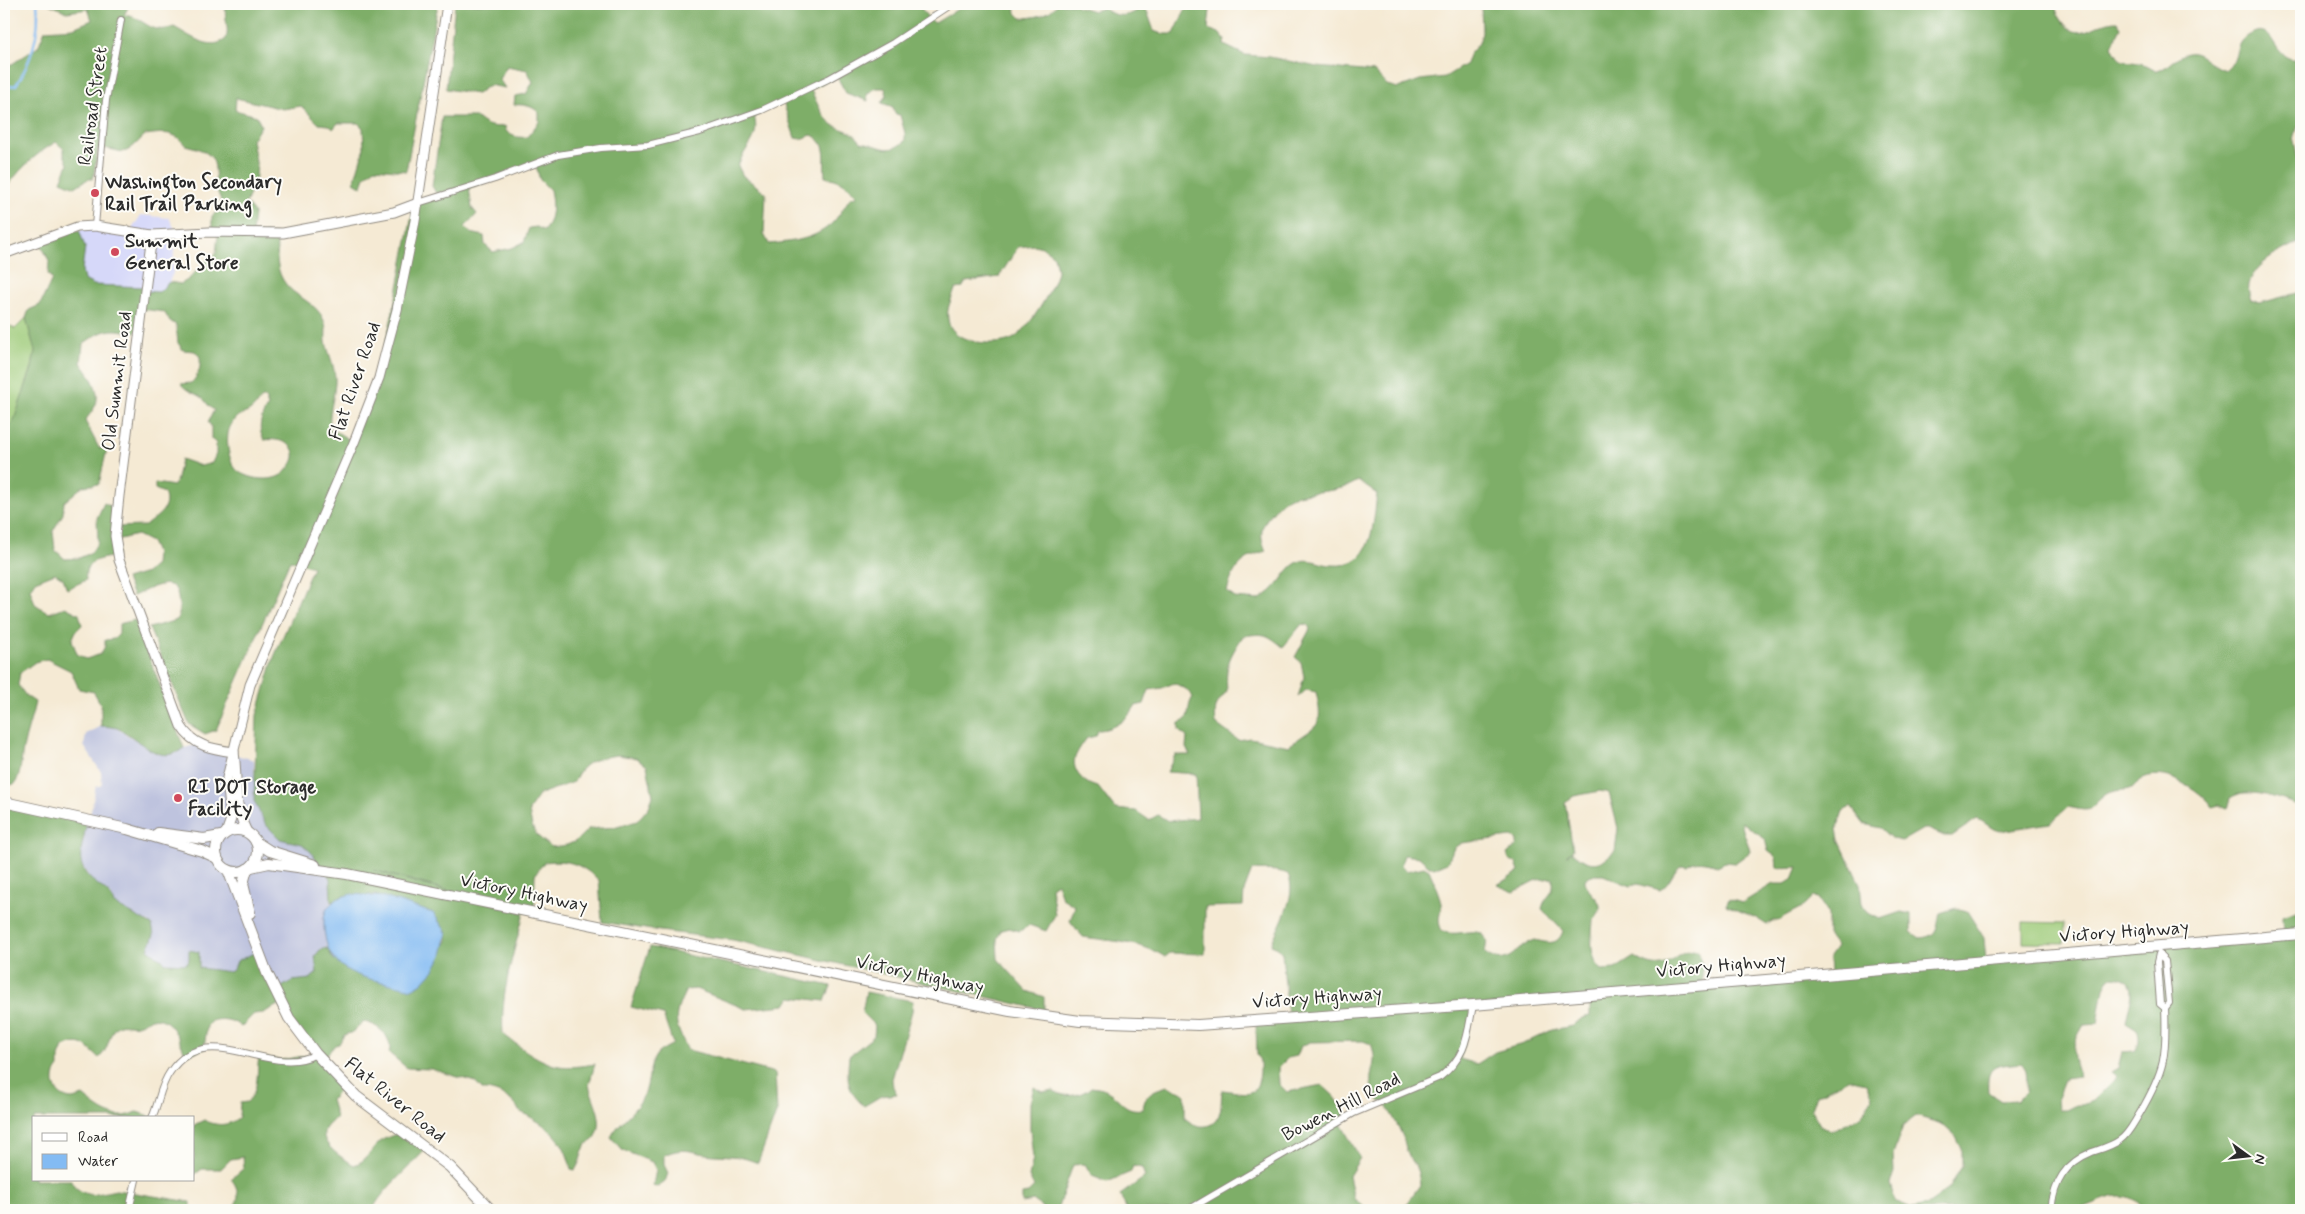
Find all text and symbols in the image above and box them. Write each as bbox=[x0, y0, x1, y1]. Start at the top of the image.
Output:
street label: Railroad Street bbox=[72, 45, 114, 167]
place label: Washington Secondary Rail Trail Parking bbox=[104, 170, 282, 218]
marker: Washington Secondary Rail Trail Parking bbox=[89, 187, 101, 199]
place label: Summit General Store bbox=[125, 229, 239, 276]
marker: Summit General Store bbox=[109, 246, 121, 258]
street label: Old Summit Road bbox=[96, 310, 138, 452]
street label: Flat River Road bbox=[323, 319, 387, 443]
place label: RI DOT Storage Facility bbox=[188, 775, 316, 822]
marker: RI DOT Storage Facility bbox=[172, 792, 184, 804]
street label: Victory Highway bbox=[458, 867, 590, 920]
street label: Victory Highway bbox=[2058, 915, 2190, 950]
street label: Victory Highway bbox=[1655, 948, 1787, 985]
street label: Victory Highway bbox=[854, 949, 986, 1002]
street label: Victory Highway bbox=[1251, 981, 1383, 1016]
street label: Flat River Road bbox=[339, 1051, 451, 1149]
street label: Bowen Hill Road bbox=[1278, 1066, 1404, 1148]
legend bbox=[32, 1116, 195, 1182]
text: Road bbox=[78, 1128, 108, 1148]
north arrow bbox=[2222, 1132, 2272, 1182]
text: Water bbox=[78, 1152, 118, 1172]
text: N bbox=[2250, 1152, 2269, 1166]

